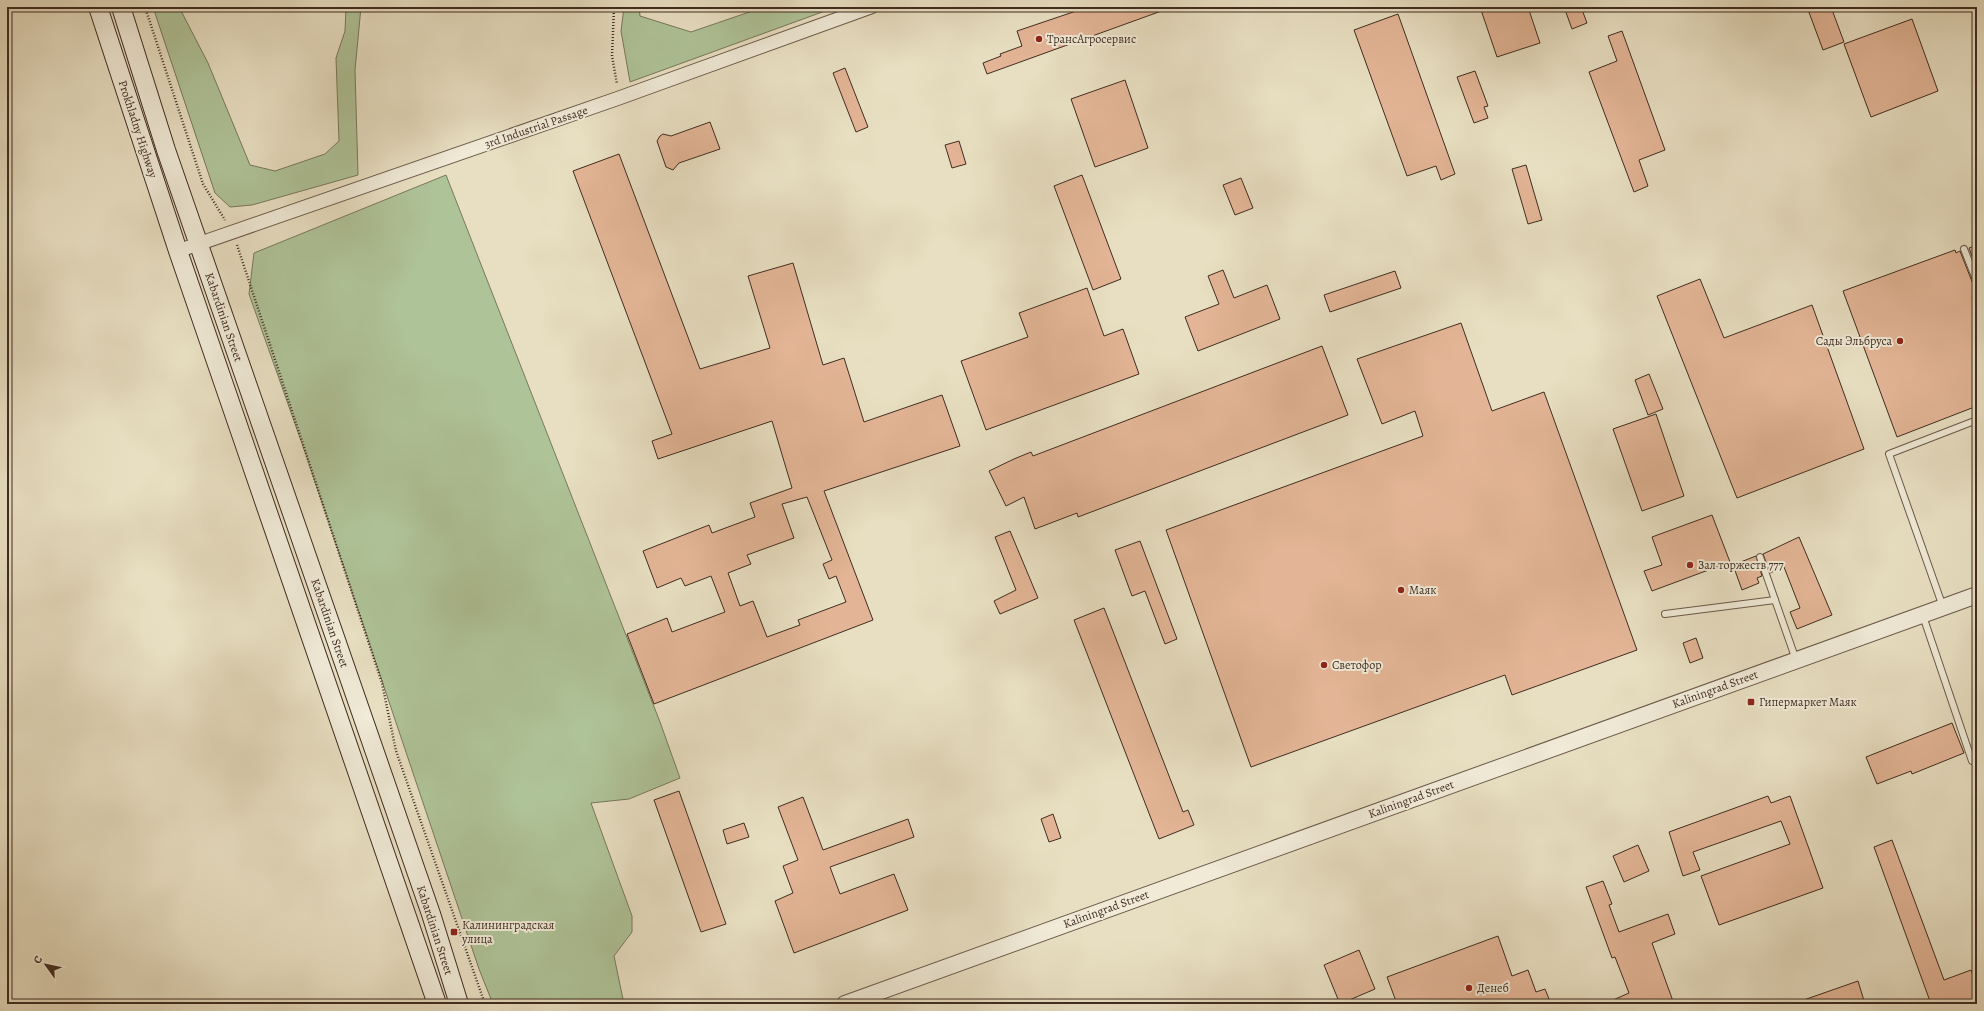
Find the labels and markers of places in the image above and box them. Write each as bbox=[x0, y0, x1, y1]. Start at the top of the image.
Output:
place label: ТрансАгросервис bbox=[1047, 31, 1136, 47]
marker: ТрансАгросервис bbox=[1034, 34, 1044, 44]
place label: Сады Эльбруса bbox=[1816, 333, 1892, 349]
marker: Сады Эльбруса bbox=[1895, 336, 1905, 346]
place label: Зал торжеств 777 bbox=[1698, 557, 1785, 573]
marker: Зал торжеств 777 bbox=[1685, 560, 1695, 570]
place label: Маяк bbox=[1409, 582, 1437, 598]
marker: Маяк bbox=[1396, 585, 1406, 595]
place label: Светофор bbox=[1332, 657, 1382, 673]
marker: Светофор bbox=[1319, 660, 1329, 670]
place label: Гипермаркет Маяк bbox=[1759, 694, 1857, 710]
marker: Гипермаркет Маяк bbox=[1746, 697, 1756, 707]
place label: Калининградская улица bbox=[461, 917, 555, 947]
marker: Калининградская улица bbox=[449, 927, 459, 937]
place label: Денеб bbox=[1477, 980, 1509, 996]
marker: Денеб bbox=[1464, 983, 1474, 993]

